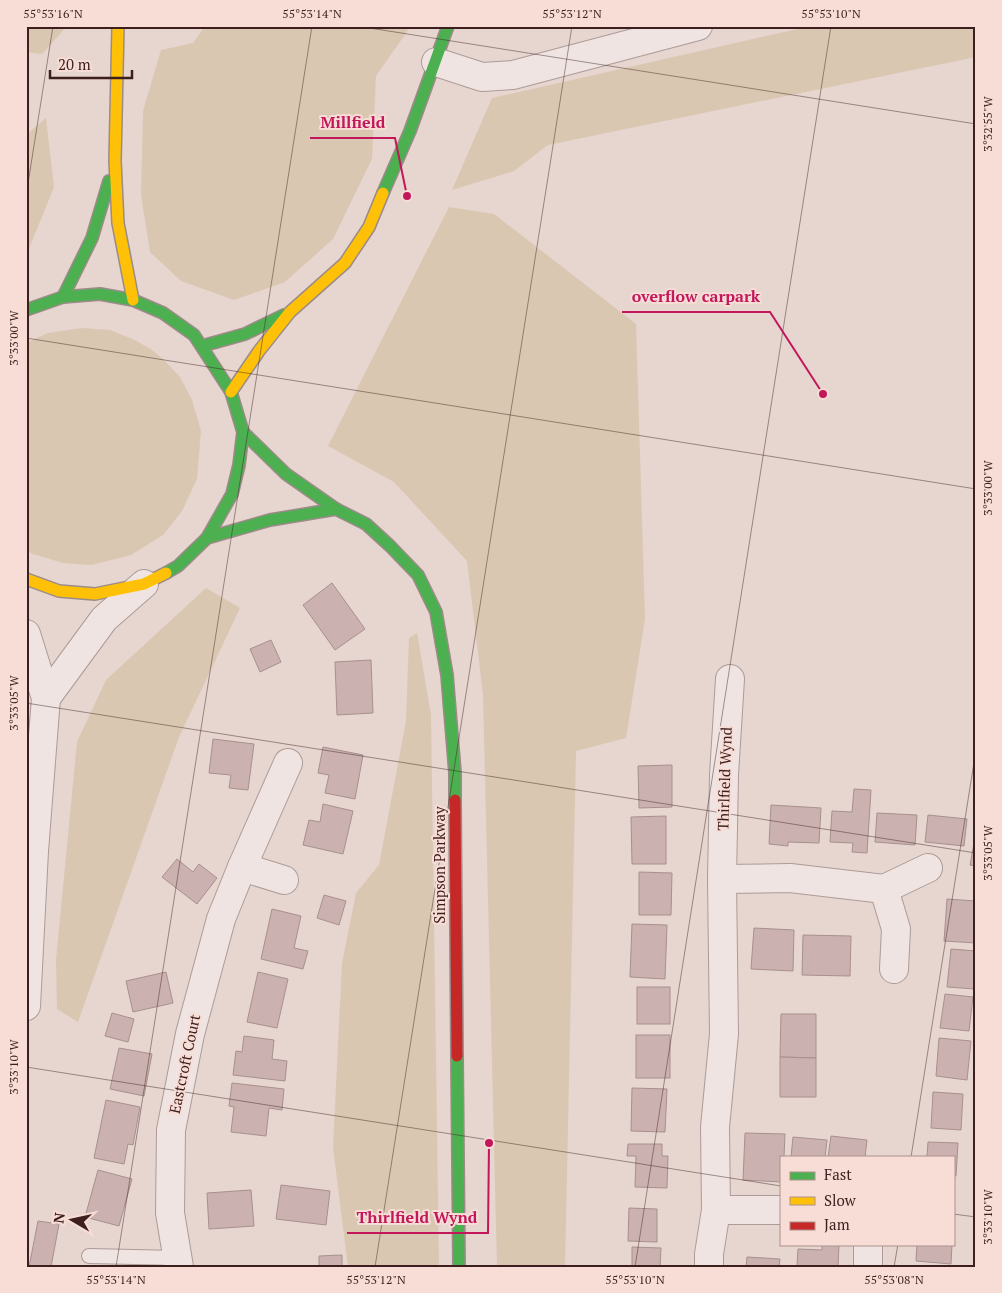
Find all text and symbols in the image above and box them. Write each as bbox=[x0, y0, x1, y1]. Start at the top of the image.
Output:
text: 55°53'16"N bbox=[23, 6, 83, 21]
text: 55°53'14"N bbox=[282, 6, 342, 21]
text: 55°53'12"N bbox=[542, 6, 602, 21]
text: 55°53'10"N bbox=[801, 6, 861, 21]
scale bar bbox=[50, 48, 132, 80]
text: 20 m bbox=[58, 54, 91, 74]
text: 3°32'55"W bbox=[980, 95, 995, 152]
callout: Millfield bbox=[310, 107, 395, 138]
text: Millfield bbox=[321, 111, 386, 133]
callout: overflow carpark bbox=[622, 281, 770, 312]
text: overflow carpark bbox=[632, 285, 761, 307]
text: 3°33'00"W bbox=[6, 309, 21, 366]
text: 3°33'00"W bbox=[980, 459, 995, 516]
text: 3°33'05"W bbox=[6, 674, 21, 731]
street label: Thirlfield Wynd bbox=[712, 727, 736, 831]
street label: Simpson Parkway bbox=[429, 806, 449, 924]
text: 3°33'05"W bbox=[980, 824, 995, 881]
street label: Eastcroft Court bbox=[164, 1012, 204, 1115]
text: 3°33'10"W bbox=[6, 1038, 21, 1095]
legend bbox=[780, 1156, 954, 1246]
text: Fast bbox=[824, 1164, 852, 1184]
text: 3°33'10"W bbox=[980, 1188, 995, 1245]
text: Slow bbox=[824, 1190, 857, 1210]
north arrow bbox=[48, 1196, 98, 1246]
callout: Thirlfield Wynd bbox=[347, 1202, 488, 1233]
text: Thirlfield Wynd bbox=[357, 1206, 478, 1228]
text: N bbox=[48, 1211, 69, 1225]
text: Jam bbox=[824, 1214, 850, 1234]
text: 55°53'14"N bbox=[86, 1272, 146, 1287]
text: 55°53'12"N bbox=[346, 1272, 406, 1287]
text: 55°53'10"N bbox=[605, 1272, 665, 1287]
text: 55°53'08"N bbox=[864, 1272, 924, 1287]

